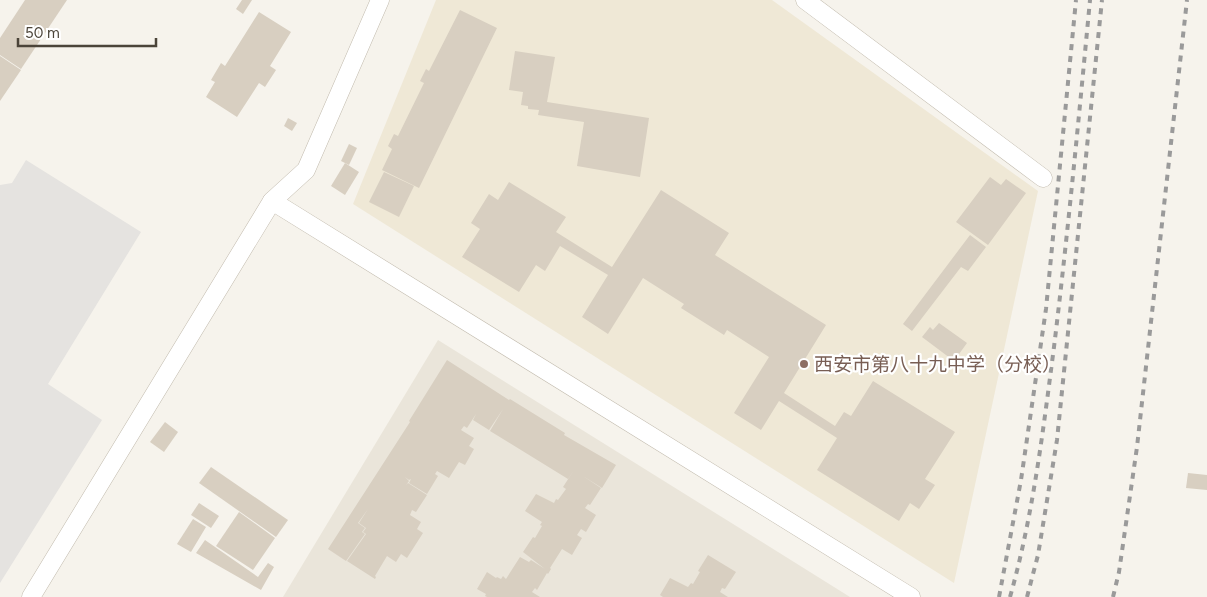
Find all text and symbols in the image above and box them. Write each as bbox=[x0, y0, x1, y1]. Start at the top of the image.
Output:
scale bar bbox=[18, 15, 155, 47]
text: 50 m bbox=[25, 24, 60, 42]
place label: 西安市第八十九中学（分校） bbox=[814, 353, 1061, 376]
marker: 西安市第八十九中学（分校） bbox=[798, 358, 810, 370]

